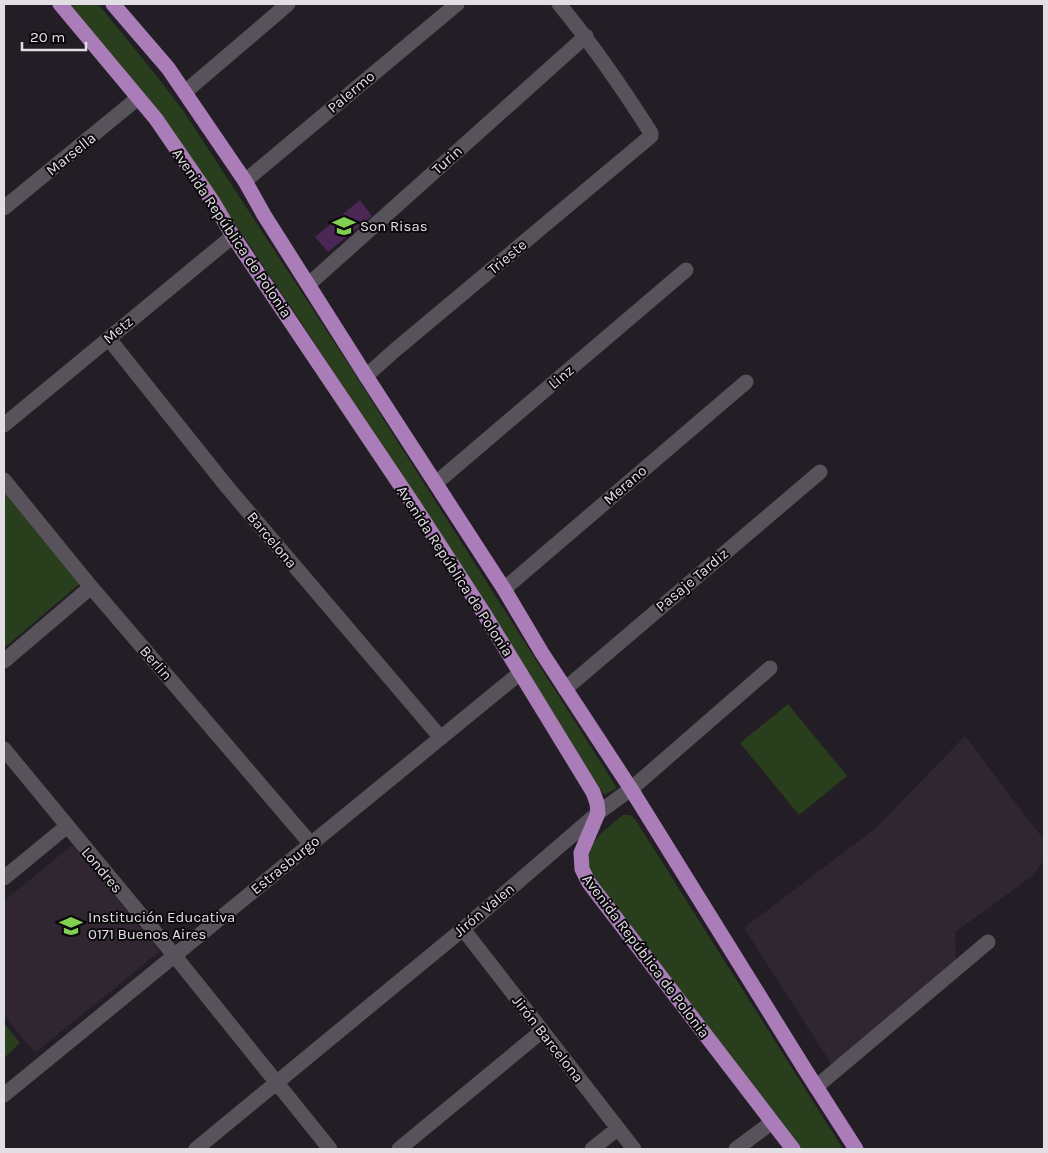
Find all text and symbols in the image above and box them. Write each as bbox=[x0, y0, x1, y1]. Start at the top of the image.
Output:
scale bar bbox=[22, 20, 86, 52]
text: 20 m bbox=[30, 28, 65, 46]
street label: Palermo bbox=[324, 67, 378, 117]
street label: Marsella bbox=[43, 129, 99, 179]
street label: Turin bbox=[428, 142, 466, 178]
street label: Avenida República de Polonia bbox=[168, 145, 296, 321]
school or university icon: Son Risas bbox=[331, 213, 357, 239]
place label: Son Risas bbox=[360, 217, 428, 235]
street label: Trieste bbox=[484, 236, 530, 278]
street label: Metz bbox=[100, 312, 136, 348]
street label: Linz bbox=[545, 361, 577, 393]
street label: Merano bbox=[600, 461, 650, 509]
street label: Avenida República de Polonia bbox=[393, 482, 517, 660]
street label: Barcelona bbox=[243, 508, 301, 572]
street label: Pasaje Tardiz bbox=[652, 544, 732, 616]
street label: Berlin bbox=[136, 642, 176, 684]
street label: Estrasburgo bbox=[247, 832, 323, 898]
street label: Londres bbox=[78, 843, 126, 897]
street label: Avenida República de Polonia bbox=[578, 871, 714, 1041]
street label: Jirón Valen bbox=[450, 879, 518, 941]
place label: Institución Educativa 0171 Buenos Aires bbox=[88, 908, 235, 943]
school or university icon: Institución Educativa 0171 Buenos Aires bbox=[58, 913, 84, 939]
street label: Jirón Barcelona bbox=[509, 992, 587, 1086]

